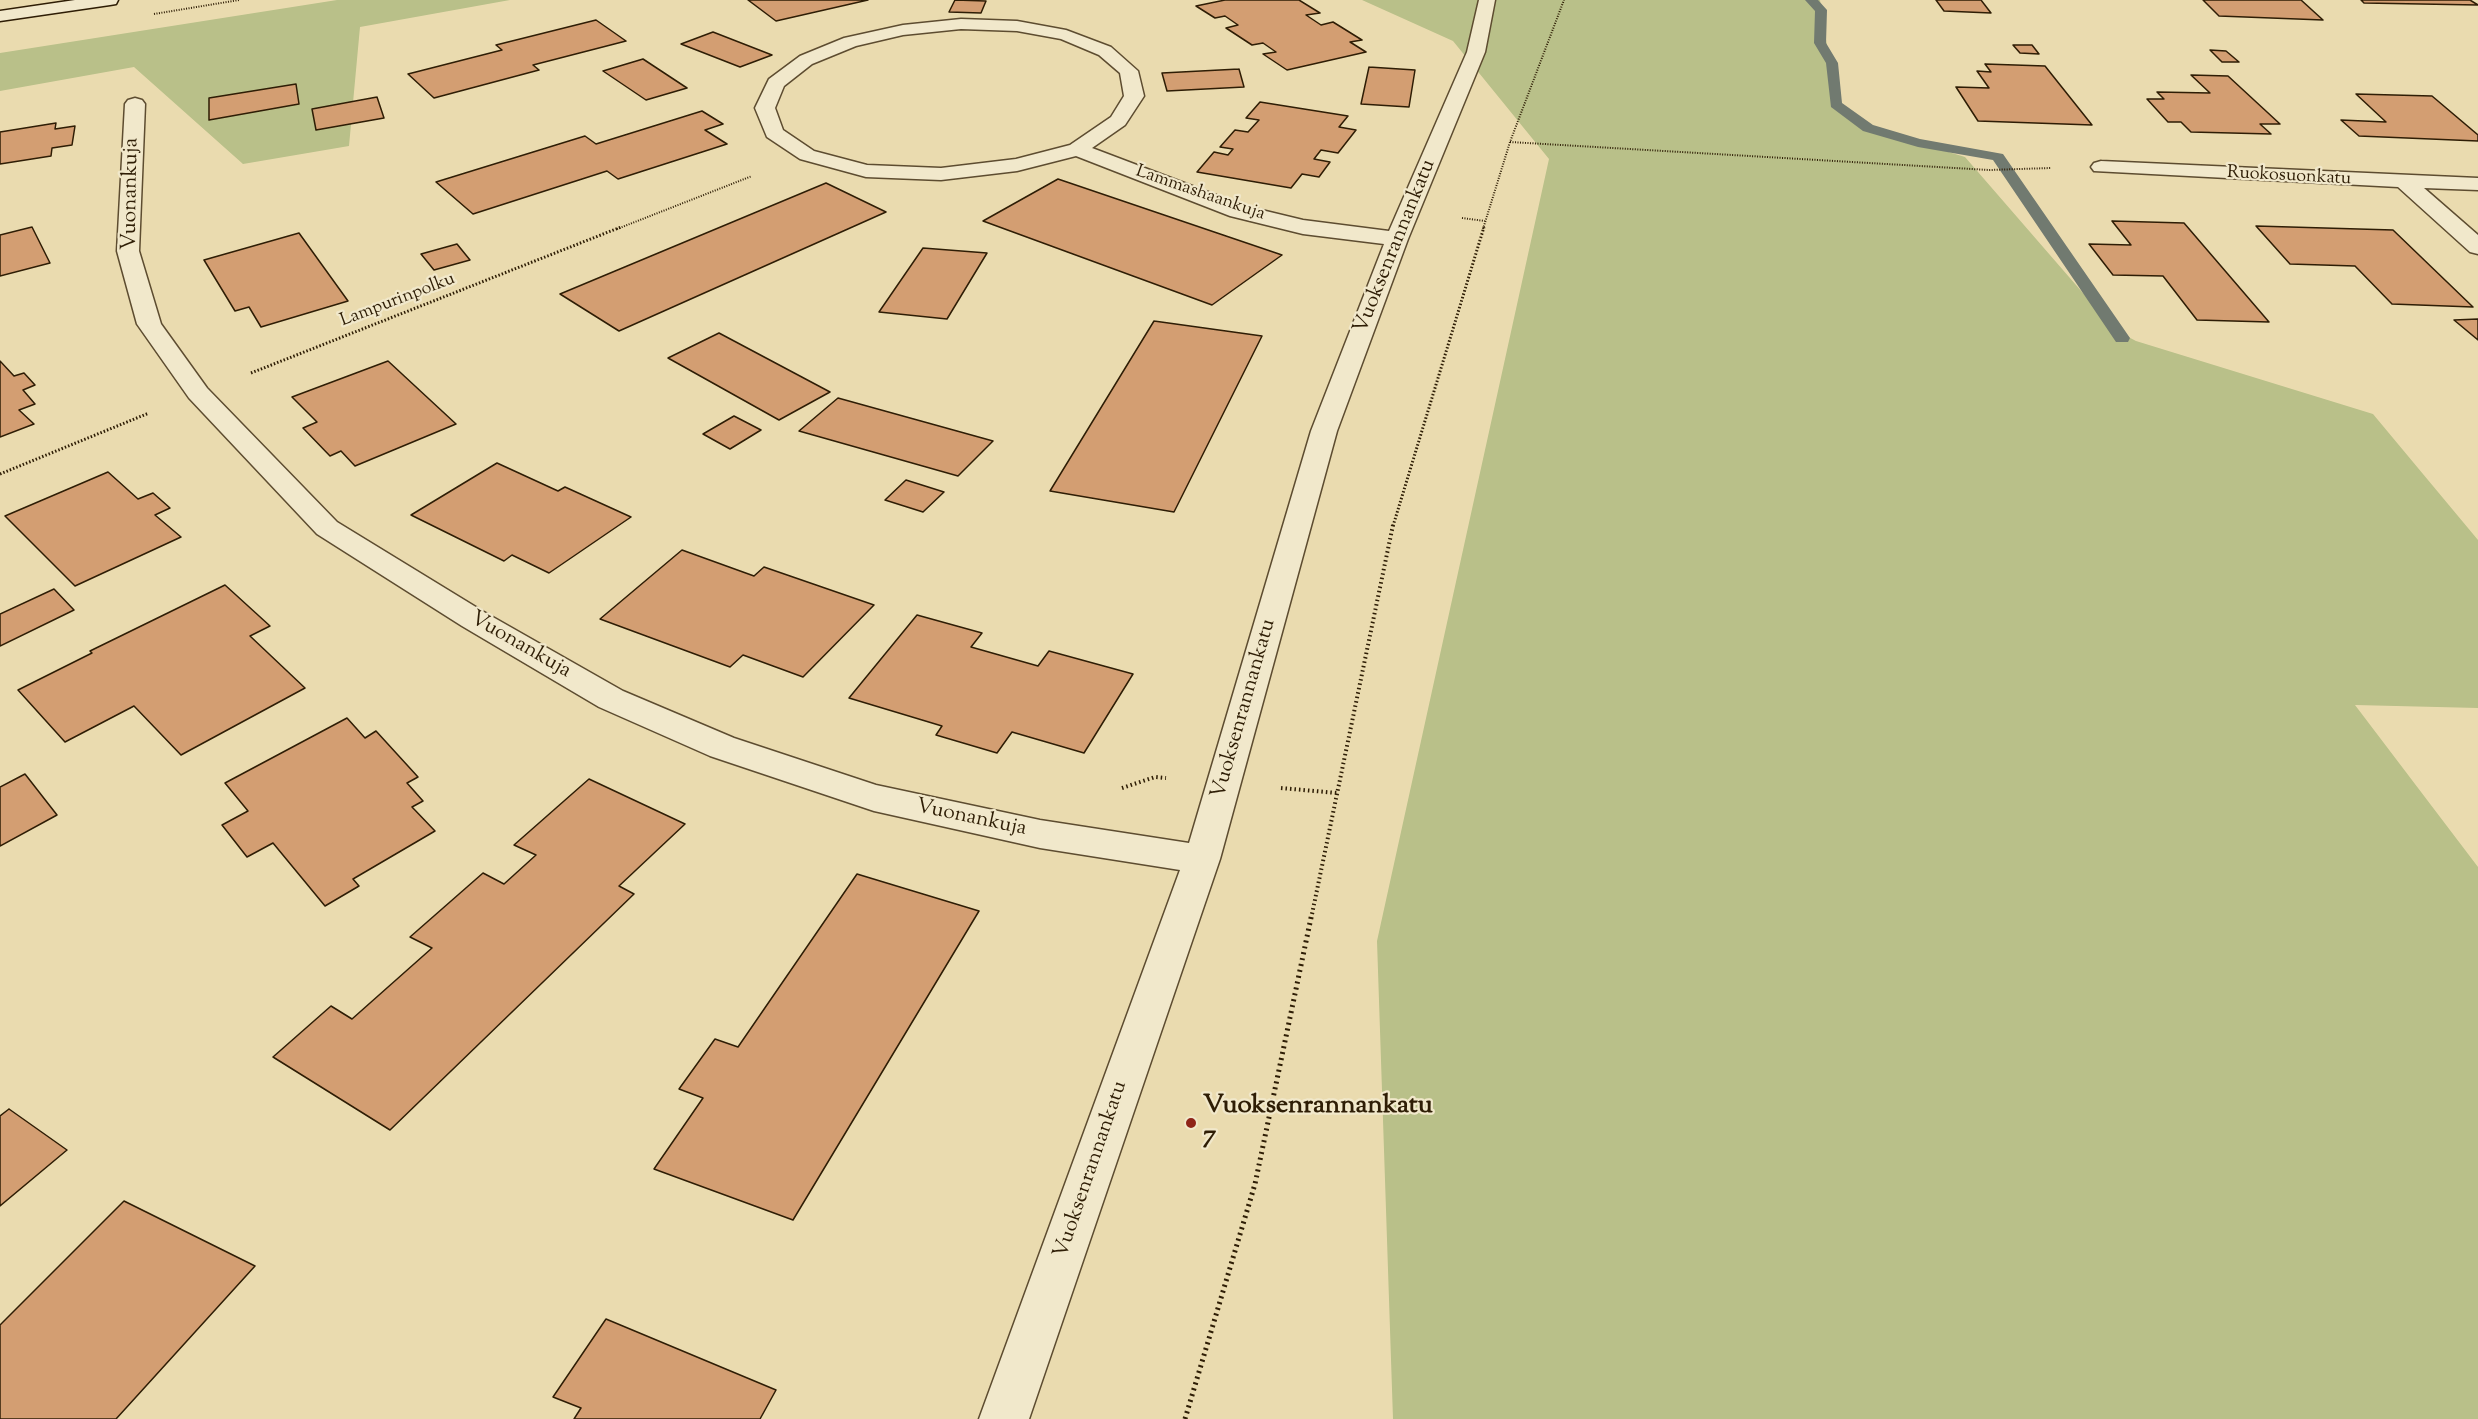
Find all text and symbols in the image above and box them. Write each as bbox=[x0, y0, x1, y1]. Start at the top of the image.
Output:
street label: Vuonankuja bbox=[118, 138, 146, 250]
street label: Vuoksenrannankatu bbox=[1350, 156, 1442, 338]
street label: Lammashaankuja bbox=[1133, 162, 1267, 226]
street label: Ruokosuonkatu bbox=[2226, 163, 2352, 191]
street label: Lampurinpolku bbox=[337, 269, 459, 333]
street label: Vuonankuja bbox=[465, 607, 575, 685]
street label: Vuoksenrannankatu bbox=[1207, 616, 1283, 802]
street label: Vuonankuja bbox=[913, 795, 1029, 843]
street label: Vuoksenrannankatu bbox=[1050, 1078, 1134, 1262]
place label: Vuoksenrannankatu 7 bbox=[1203, 1092, 1433, 1154]
marker: Vuoksenrannankatu 7 bbox=[1184, 1116, 1198, 1130]

